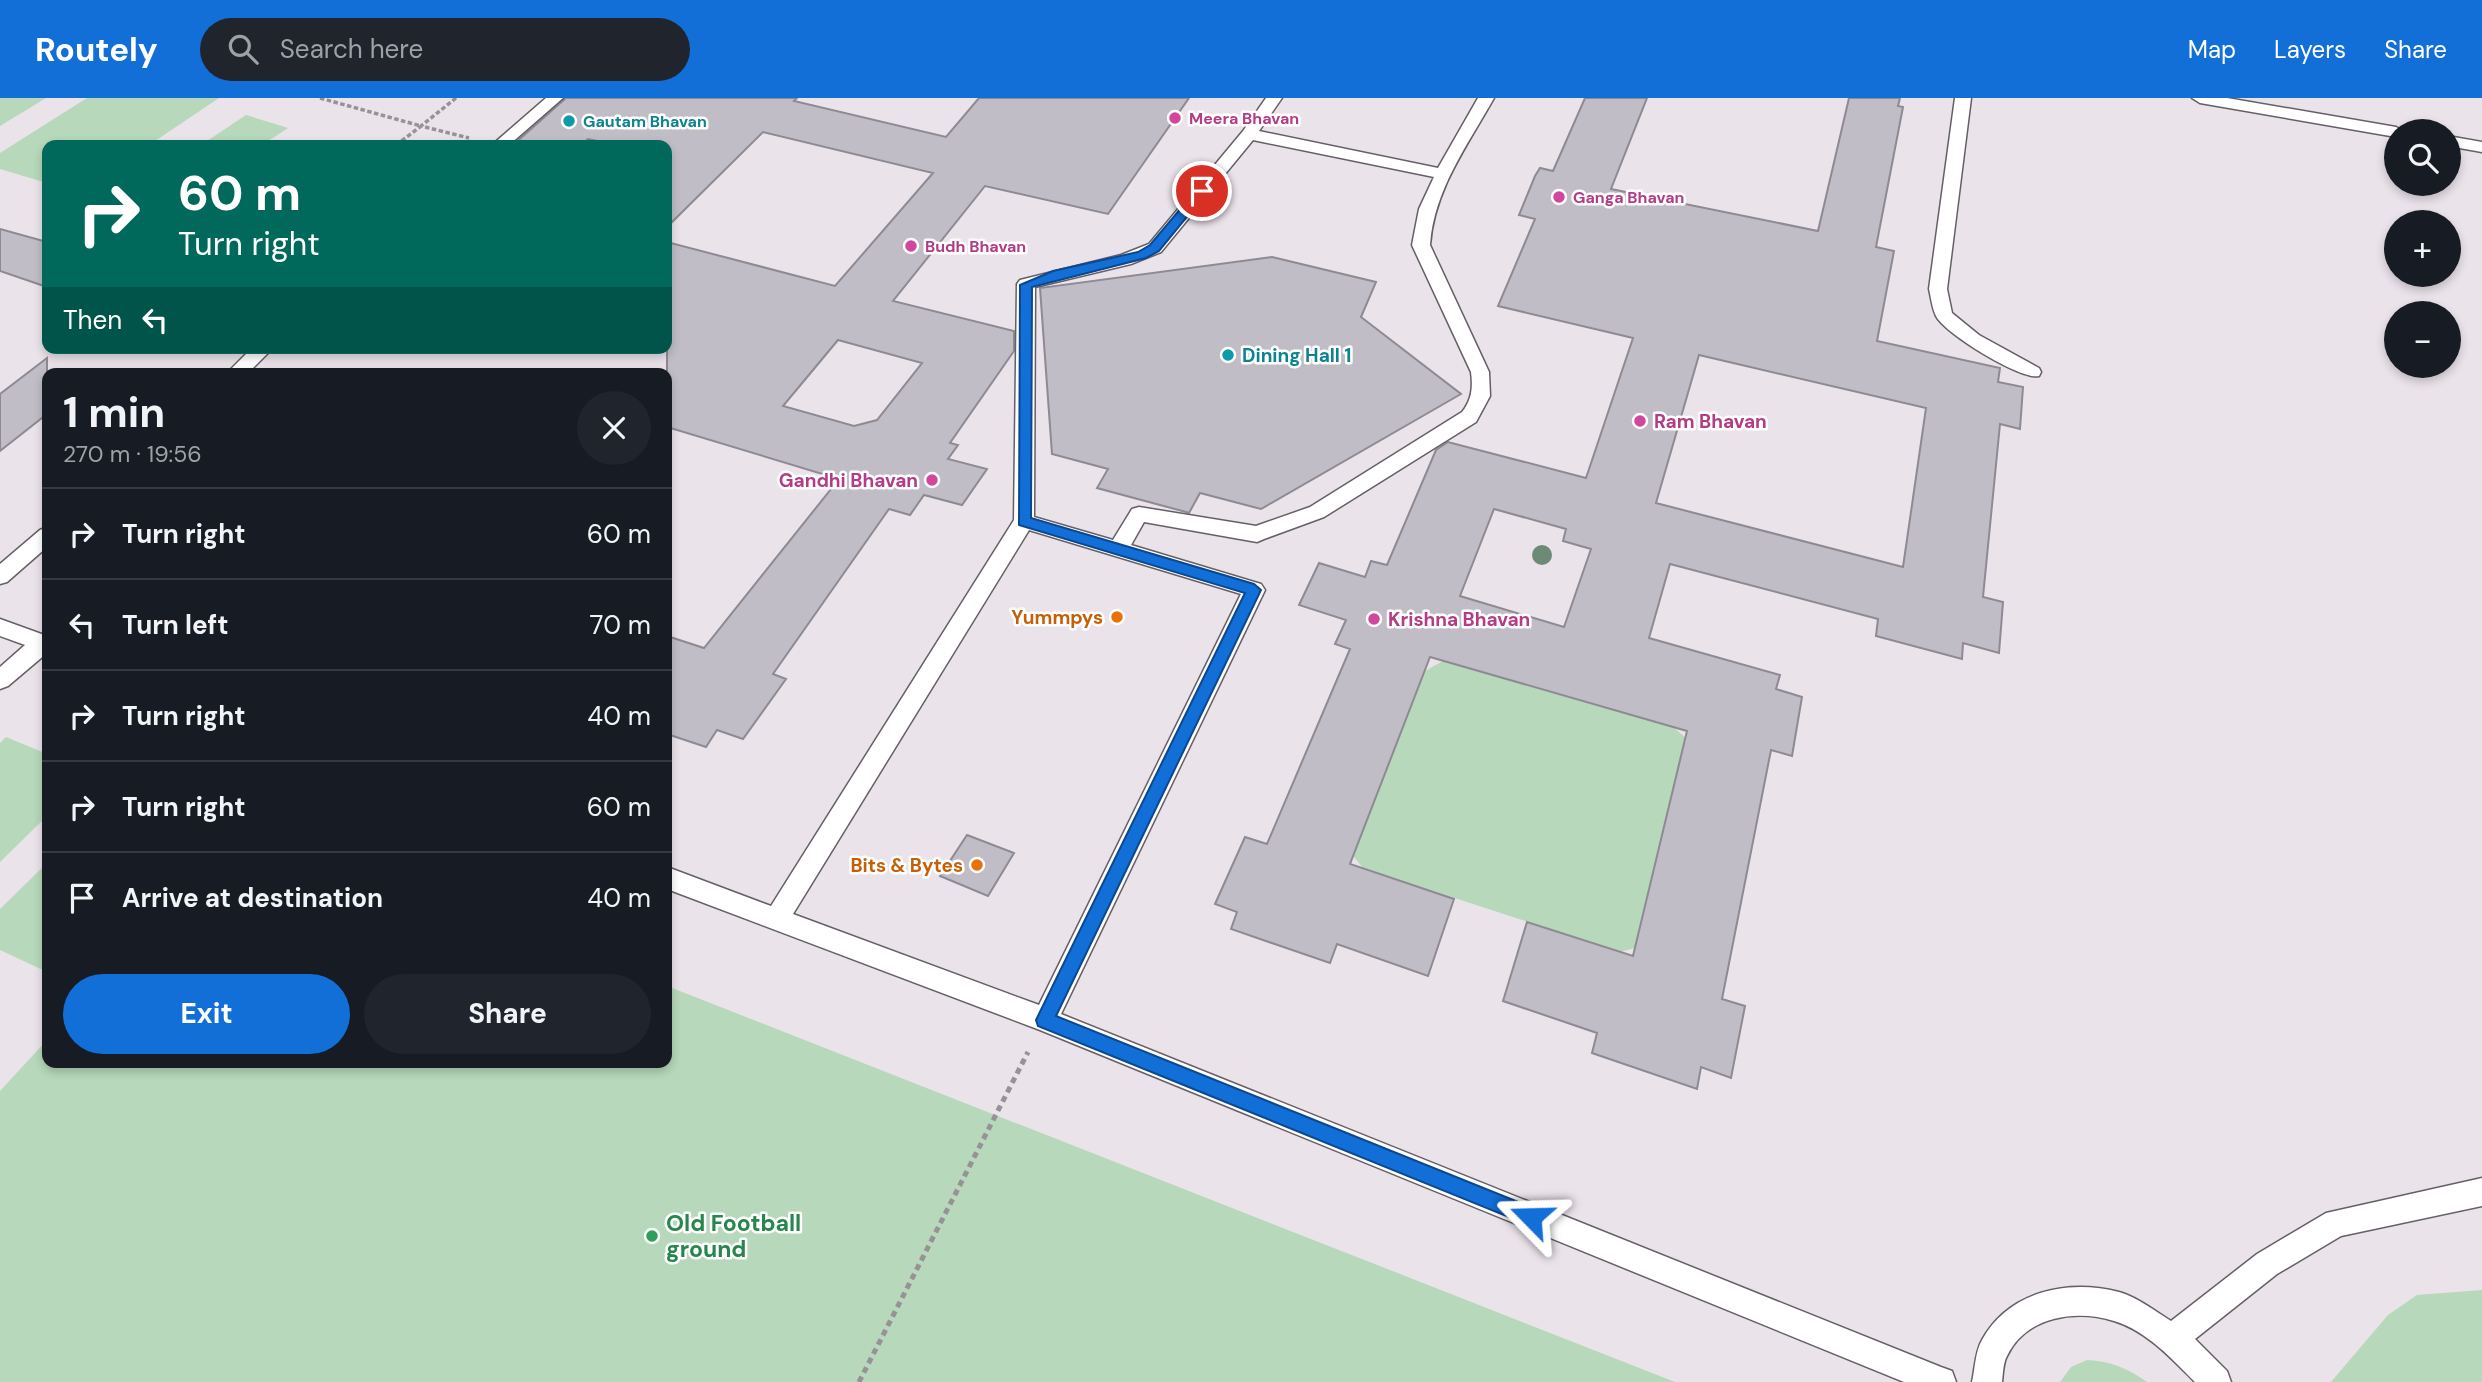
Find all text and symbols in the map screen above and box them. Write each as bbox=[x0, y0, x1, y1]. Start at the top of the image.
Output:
search box bbox=[200, 18, 690, 81]
text: Routely bbox=[35, 28, 158, 71]
icon: search bbox=[224, 30, 262, 68]
text: Search here bbox=[280, 32, 423, 66]
text: Map bbox=[2188, 34, 2236, 65]
text: Layers bbox=[2274, 34, 2346, 65]
text: Share bbox=[2384, 34, 2447, 65]
place label: Meera Bhavan bbox=[1189, 108, 1299, 129]
marker: Meera Bhavan bbox=[1167, 110, 1183, 126]
place label: Gautam Bhavan bbox=[583, 111, 707, 132]
marker: Gautam Bhavan bbox=[561, 113, 577, 129]
map controls bbox=[2384, 119, 2461, 378]
button: search bbox=[2384, 119, 2461, 196]
text: 60 m bbox=[178, 161, 301, 225]
pin bbox=[1172, 161, 1232, 221]
icon: right bbox=[63, 168, 154, 259]
icon: arrive bbox=[1183, 172, 1221, 210]
place label: Ganga Bhavan bbox=[1573, 187, 1684, 208]
marker: Ganga Bhavan bbox=[1551, 189, 1567, 205]
button: + bbox=[2384, 210, 2461, 287]
text: Turn right bbox=[178, 223, 320, 265]
place label: Budh Bhavan bbox=[925, 236, 1026, 257]
marker: Budh Bhavan bbox=[903, 238, 919, 254]
icon: left bbox=[136, 301, 174, 339]
button: − bbox=[2384, 301, 2461, 378]
text: Then bbox=[63, 303, 122, 337]
place label: Dining Hall 1 bbox=[1242, 343, 1351, 368]
marker: Dining Hall 1 bbox=[1220, 347, 1236, 363]
text: 1 min bbox=[63, 385, 165, 440]
button: close bbox=[577, 391, 651, 465]
place label: Ram Bhavan bbox=[1654, 409, 1767, 434]
marker: Ram Bhavan bbox=[1632, 413, 1648, 429]
text: 270 m · 19:56 bbox=[63, 439, 202, 469]
place label: Gandhi Bhavan bbox=[779, 468, 918, 493]
marker: Gandhi Bhavan bbox=[924, 472, 940, 488]
icon: right bbox=[63, 515, 101, 553]
text: Turn right bbox=[122, 517, 246, 551]
text: 60 m bbox=[587, 517, 651, 551]
place label: Yummpys bbox=[1011, 605, 1103, 630]
icon: left bbox=[63, 606, 101, 644]
place label: Krishna Bhavan bbox=[1388, 607, 1530, 632]
text: Turn left bbox=[122, 608, 229, 642]
text: 70 m bbox=[590, 608, 651, 642]
marker: Yummpys bbox=[1109, 609, 1125, 625]
marker: Krishna Bhavan bbox=[1366, 611, 1382, 627]
icon: right bbox=[63, 697, 101, 735]
text: Turn right bbox=[122, 699, 246, 733]
text: 40 m bbox=[587, 699, 651, 733]
icon: right bbox=[63, 788, 101, 826]
text: Turn right bbox=[122, 790, 246, 824]
text: 60 m bbox=[587, 790, 651, 824]
place label: Bits & Bytes bbox=[850, 853, 963, 878]
marker: Bits & Bytes bbox=[969, 857, 985, 873]
icon: arrive bbox=[63, 879, 101, 917]
text: Arrive at destination bbox=[122, 881, 383, 915]
text: 40 m bbox=[587, 881, 651, 915]
button: Exit bbox=[63, 974, 350, 1054]
button: Share bbox=[364, 974, 651, 1054]
position arrow bbox=[1494, 1180, 1568, 1254]
place label: Old Football ground bbox=[666, 1208, 801, 1264]
marker: Old Football ground bbox=[644, 1228, 660, 1244]

